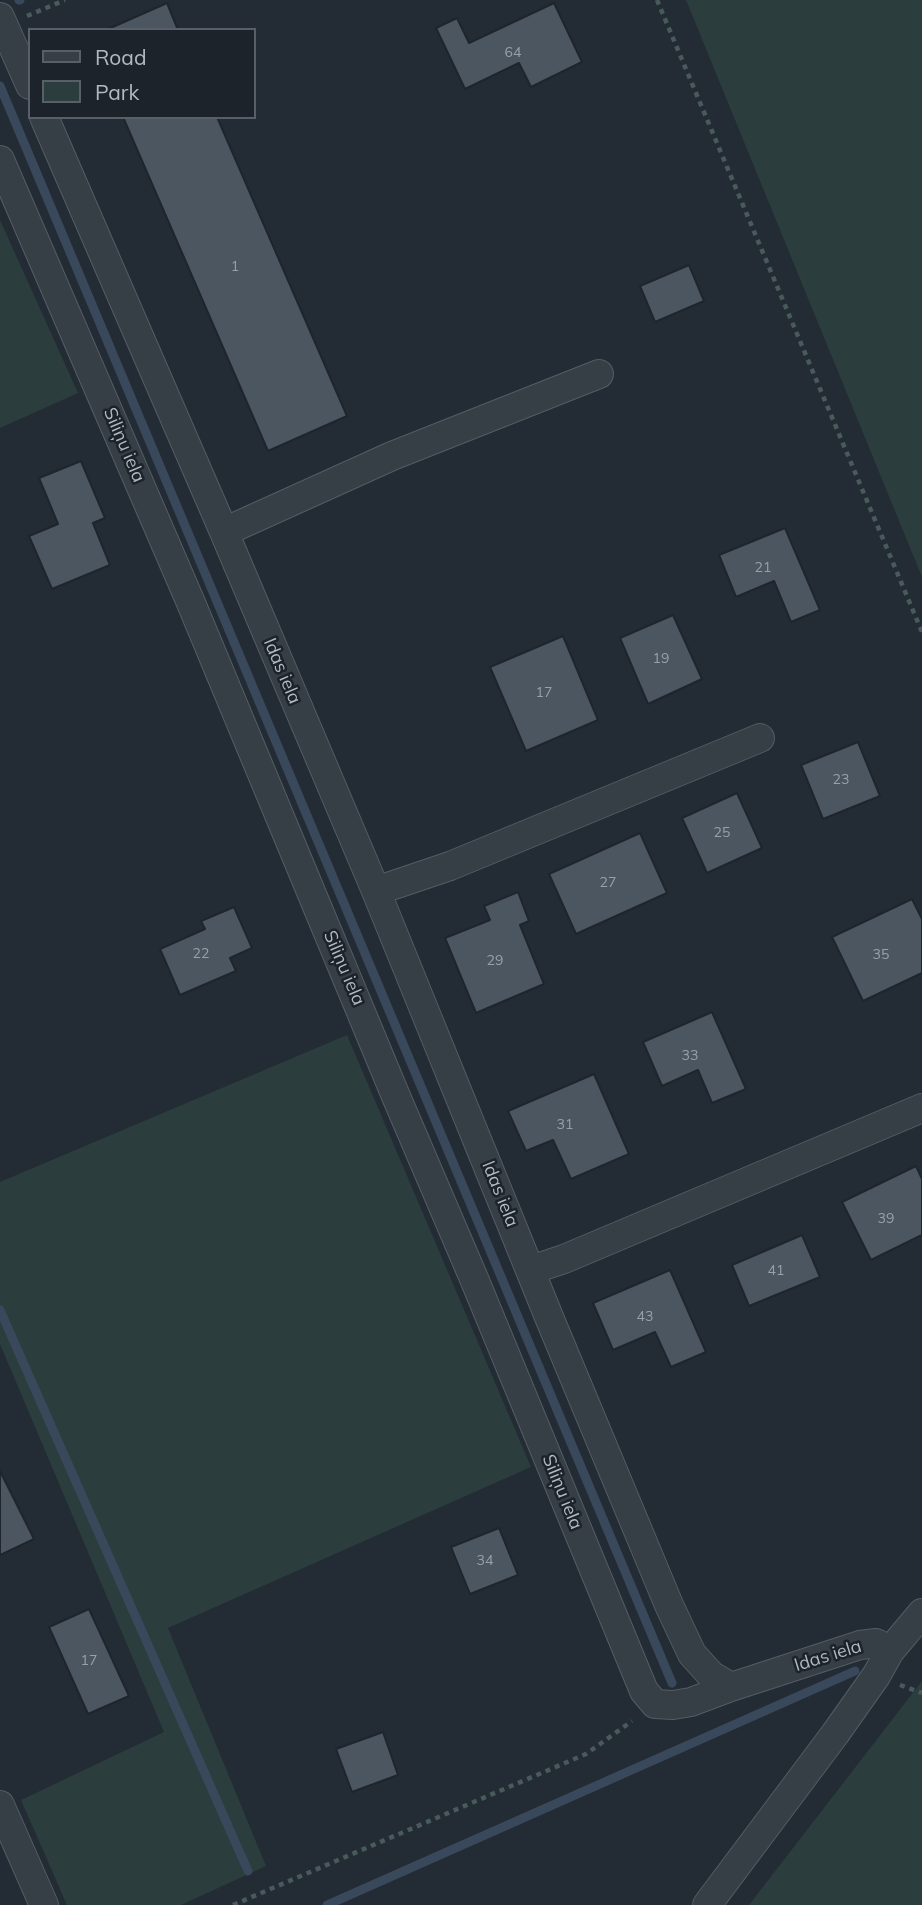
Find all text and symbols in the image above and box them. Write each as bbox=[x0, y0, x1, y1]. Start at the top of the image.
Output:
legend bbox=[28, 28, 256, 119]
text: Road bbox=[95, 44, 146, 70]
house number: 64 bbox=[505, 45, 521, 61]
text: Park bbox=[95, 79, 139, 105]
house number: 1 bbox=[231, 259, 239, 275]
street label: Siliņu iela bbox=[99, 404, 149, 486]
house number: 21 bbox=[755, 560, 771, 576]
street label: Idas iela bbox=[259, 635, 305, 707]
house number: 19 bbox=[653, 651, 669, 667]
house number: 17 bbox=[536, 685, 552, 701]
house number: 23 bbox=[833, 772, 849, 788]
house number: 25 bbox=[714, 825, 730, 841]
house number: 27 bbox=[600, 875, 616, 891]
street label: Siliņu iela bbox=[319, 927, 369, 1009]
house number: 22 bbox=[193, 946, 209, 962]
house number: 35 bbox=[873, 947, 889, 963]
house number: 29 bbox=[487, 953, 503, 969]
house number: 33 bbox=[682, 1048, 698, 1064]
house number: 31 bbox=[557, 1117, 573, 1133]
street label: Idas iela bbox=[477, 1158, 523, 1230]
house number: 39 bbox=[878, 1211, 894, 1227]
house number: 41 bbox=[768, 1263, 784, 1279]
house number: 43 bbox=[637, 1309, 653, 1325]
street label: Siliņu iela bbox=[537, 1451, 587, 1533]
house number: 34 bbox=[477, 1553, 493, 1569]
street label: Idas iela bbox=[792, 1636, 864, 1676]
house number: 17 bbox=[81, 1653, 97, 1669]

